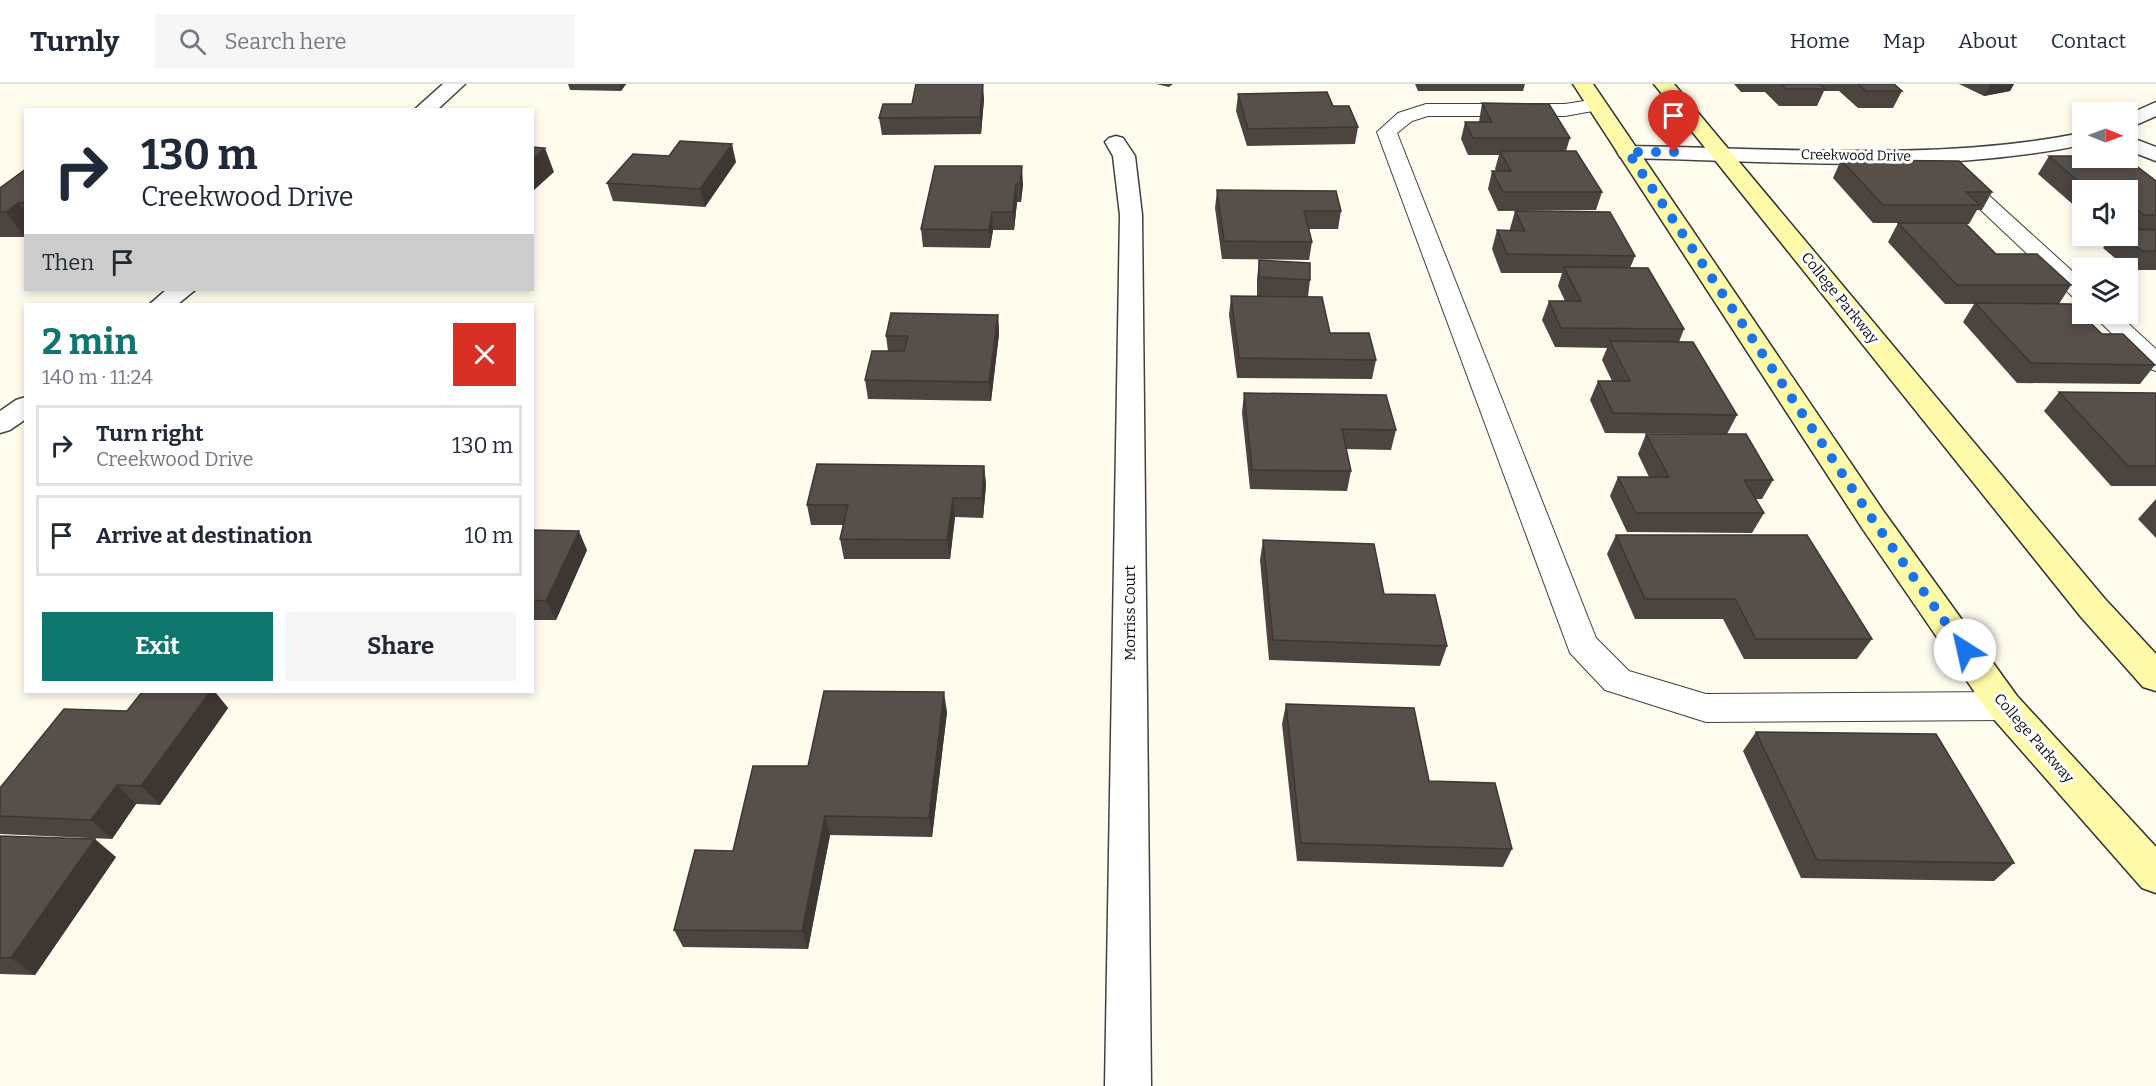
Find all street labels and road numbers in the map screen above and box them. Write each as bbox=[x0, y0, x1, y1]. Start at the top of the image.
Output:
street label: Creekwood Drive bbox=[1801, 146, 1911, 165]
street label: College Parkway bbox=[1797, 248, 1883, 348]
street label: Morriss Court bbox=[1121, 565, 1139, 661]
street label: College Parkway bbox=[1990, 689, 2078, 787]

